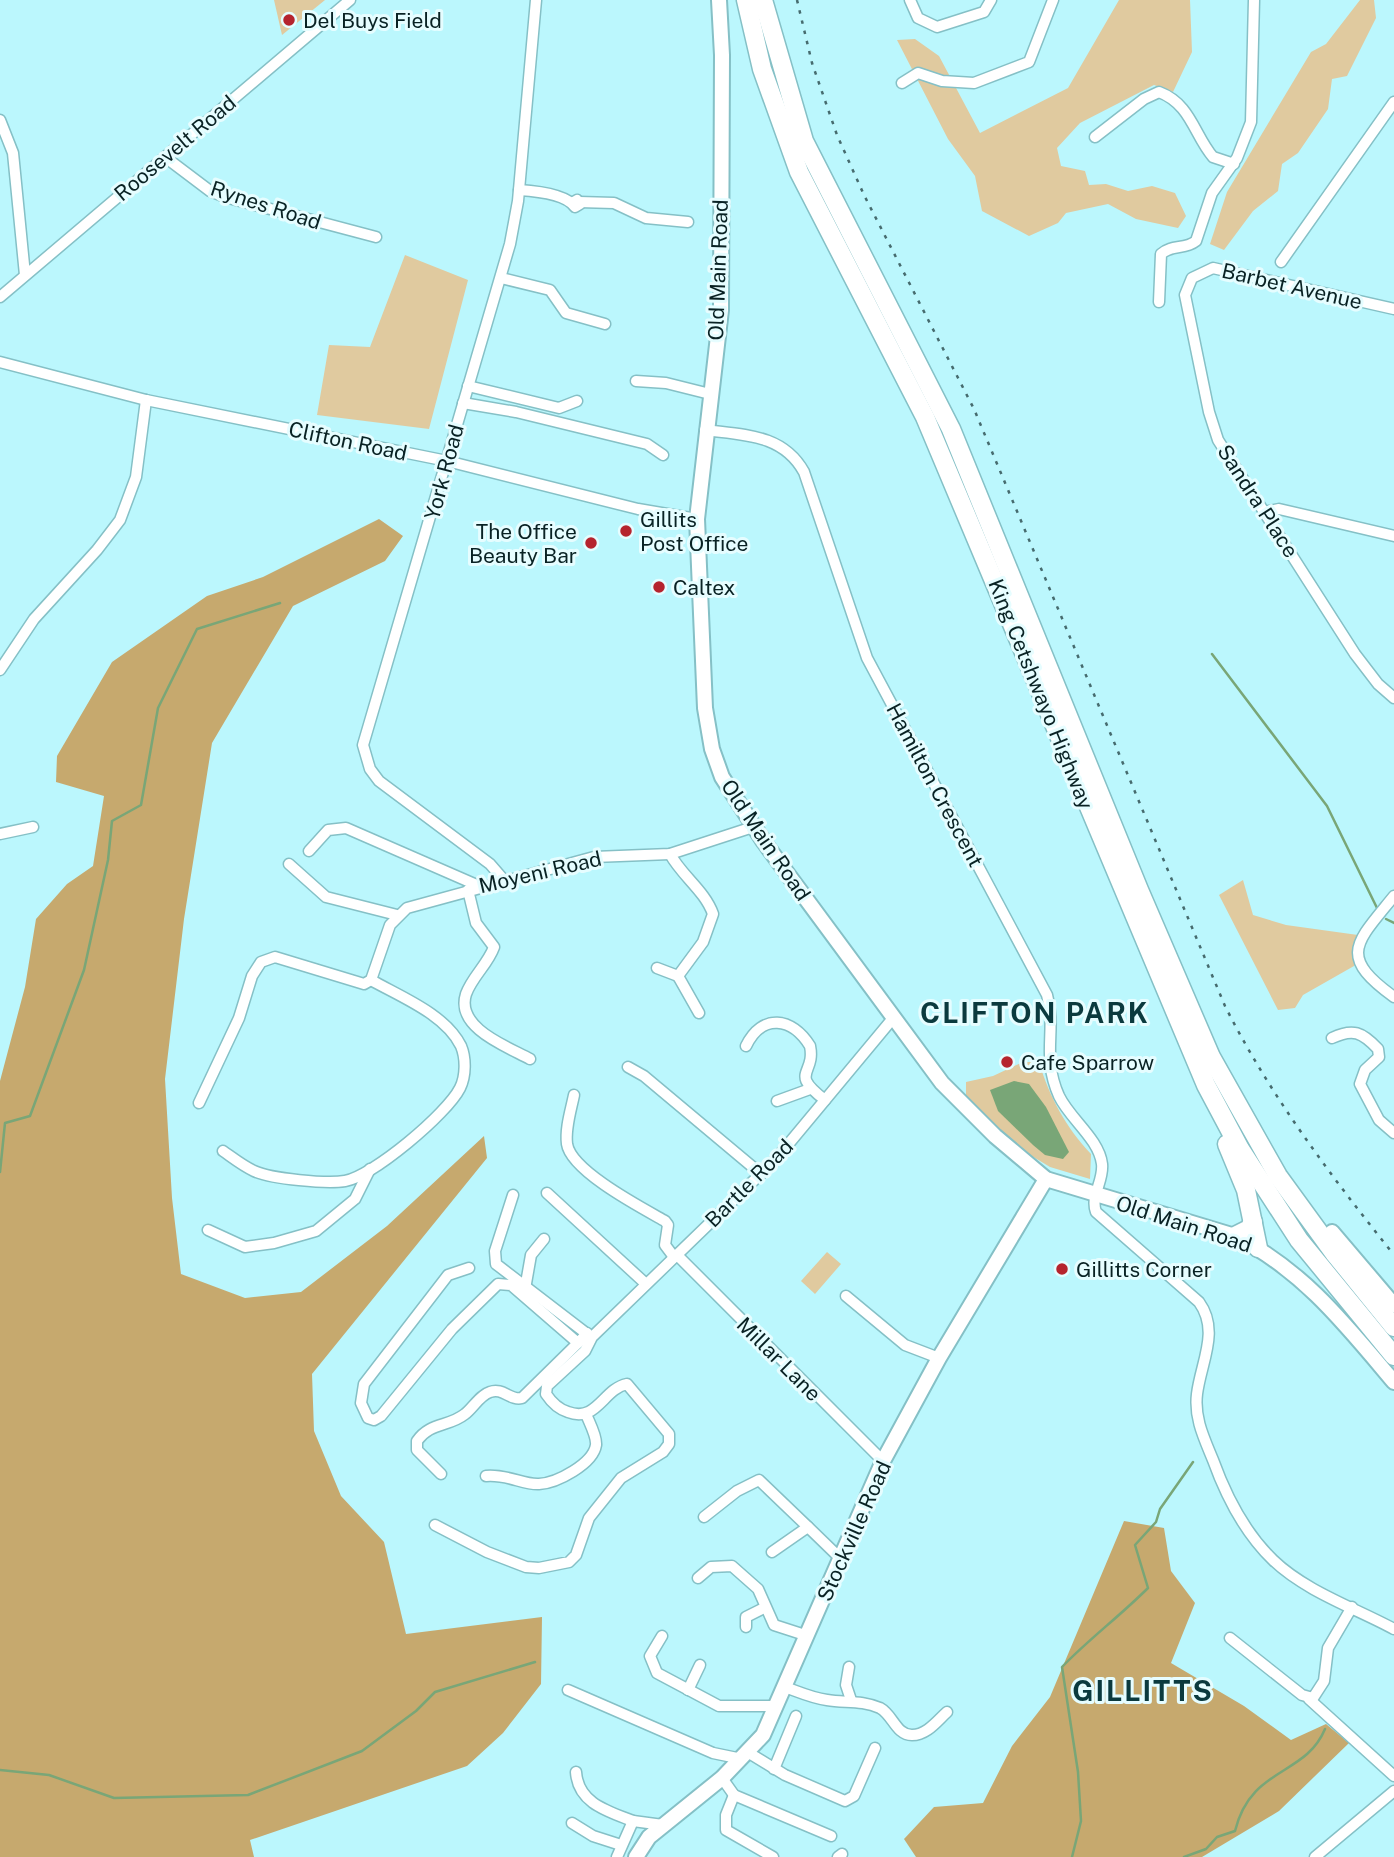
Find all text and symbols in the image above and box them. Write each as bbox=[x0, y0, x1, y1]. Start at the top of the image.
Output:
place label: Del Buys Field bbox=[303, 8, 442, 33]
marker: Del Buys Field bbox=[281, 12, 297, 28]
street label: Roosevelt Road bbox=[109, 90, 241, 206]
street label: Rynes Road bbox=[208, 175, 324, 235]
street label: Old Main Road bbox=[703, 199, 733, 341]
street label: Barbet Avenue bbox=[1219, 258, 1365, 314]
street label: Clifton Road bbox=[287, 416, 409, 466]
street label: York Road bbox=[419, 421, 469, 523]
street label: Sandra Place bbox=[1212, 440, 1304, 562]
place label: Gillits Post Office bbox=[640, 507, 748, 556]
place label: The Office Beauty Bar bbox=[469, 519, 577, 568]
marker: Gillits Post Office bbox=[618, 523, 634, 539]
marker: The Office Beauty Bar bbox=[583, 535, 599, 551]
place label: Caltex bbox=[673, 575, 736, 600]
street label: King Cetshwayo Highway bbox=[983, 575, 1099, 813]
marker: Caltex bbox=[651, 579, 667, 595]
street label: Hamilton Crescent bbox=[881, 699, 989, 871]
street label: Old Main Road bbox=[716, 774, 816, 906]
street label: Moyeni Road bbox=[476, 846, 604, 898]
district label: CLIFTON PARK bbox=[920, 996, 1150, 1029]
place label: Cafe Sparrow bbox=[1021, 1050, 1154, 1075]
marker: Cafe Sparrow bbox=[999, 1054, 1015, 1070]
street label: Bartle Road bbox=[700, 1134, 798, 1232]
street label: Old Main Road bbox=[1113, 1190, 1255, 1258]
place label: Gillitts Corner bbox=[1076, 1257, 1212, 1282]
marker: Gillitts Corner bbox=[1054, 1261, 1070, 1277]
street label: Millar Lane bbox=[732, 1312, 826, 1406]
street label: Stockville Road bbox=[812, 1457, 896, 1605]
district label: GILLITTS bbox=[1072, 1674, 1214, 1707]

